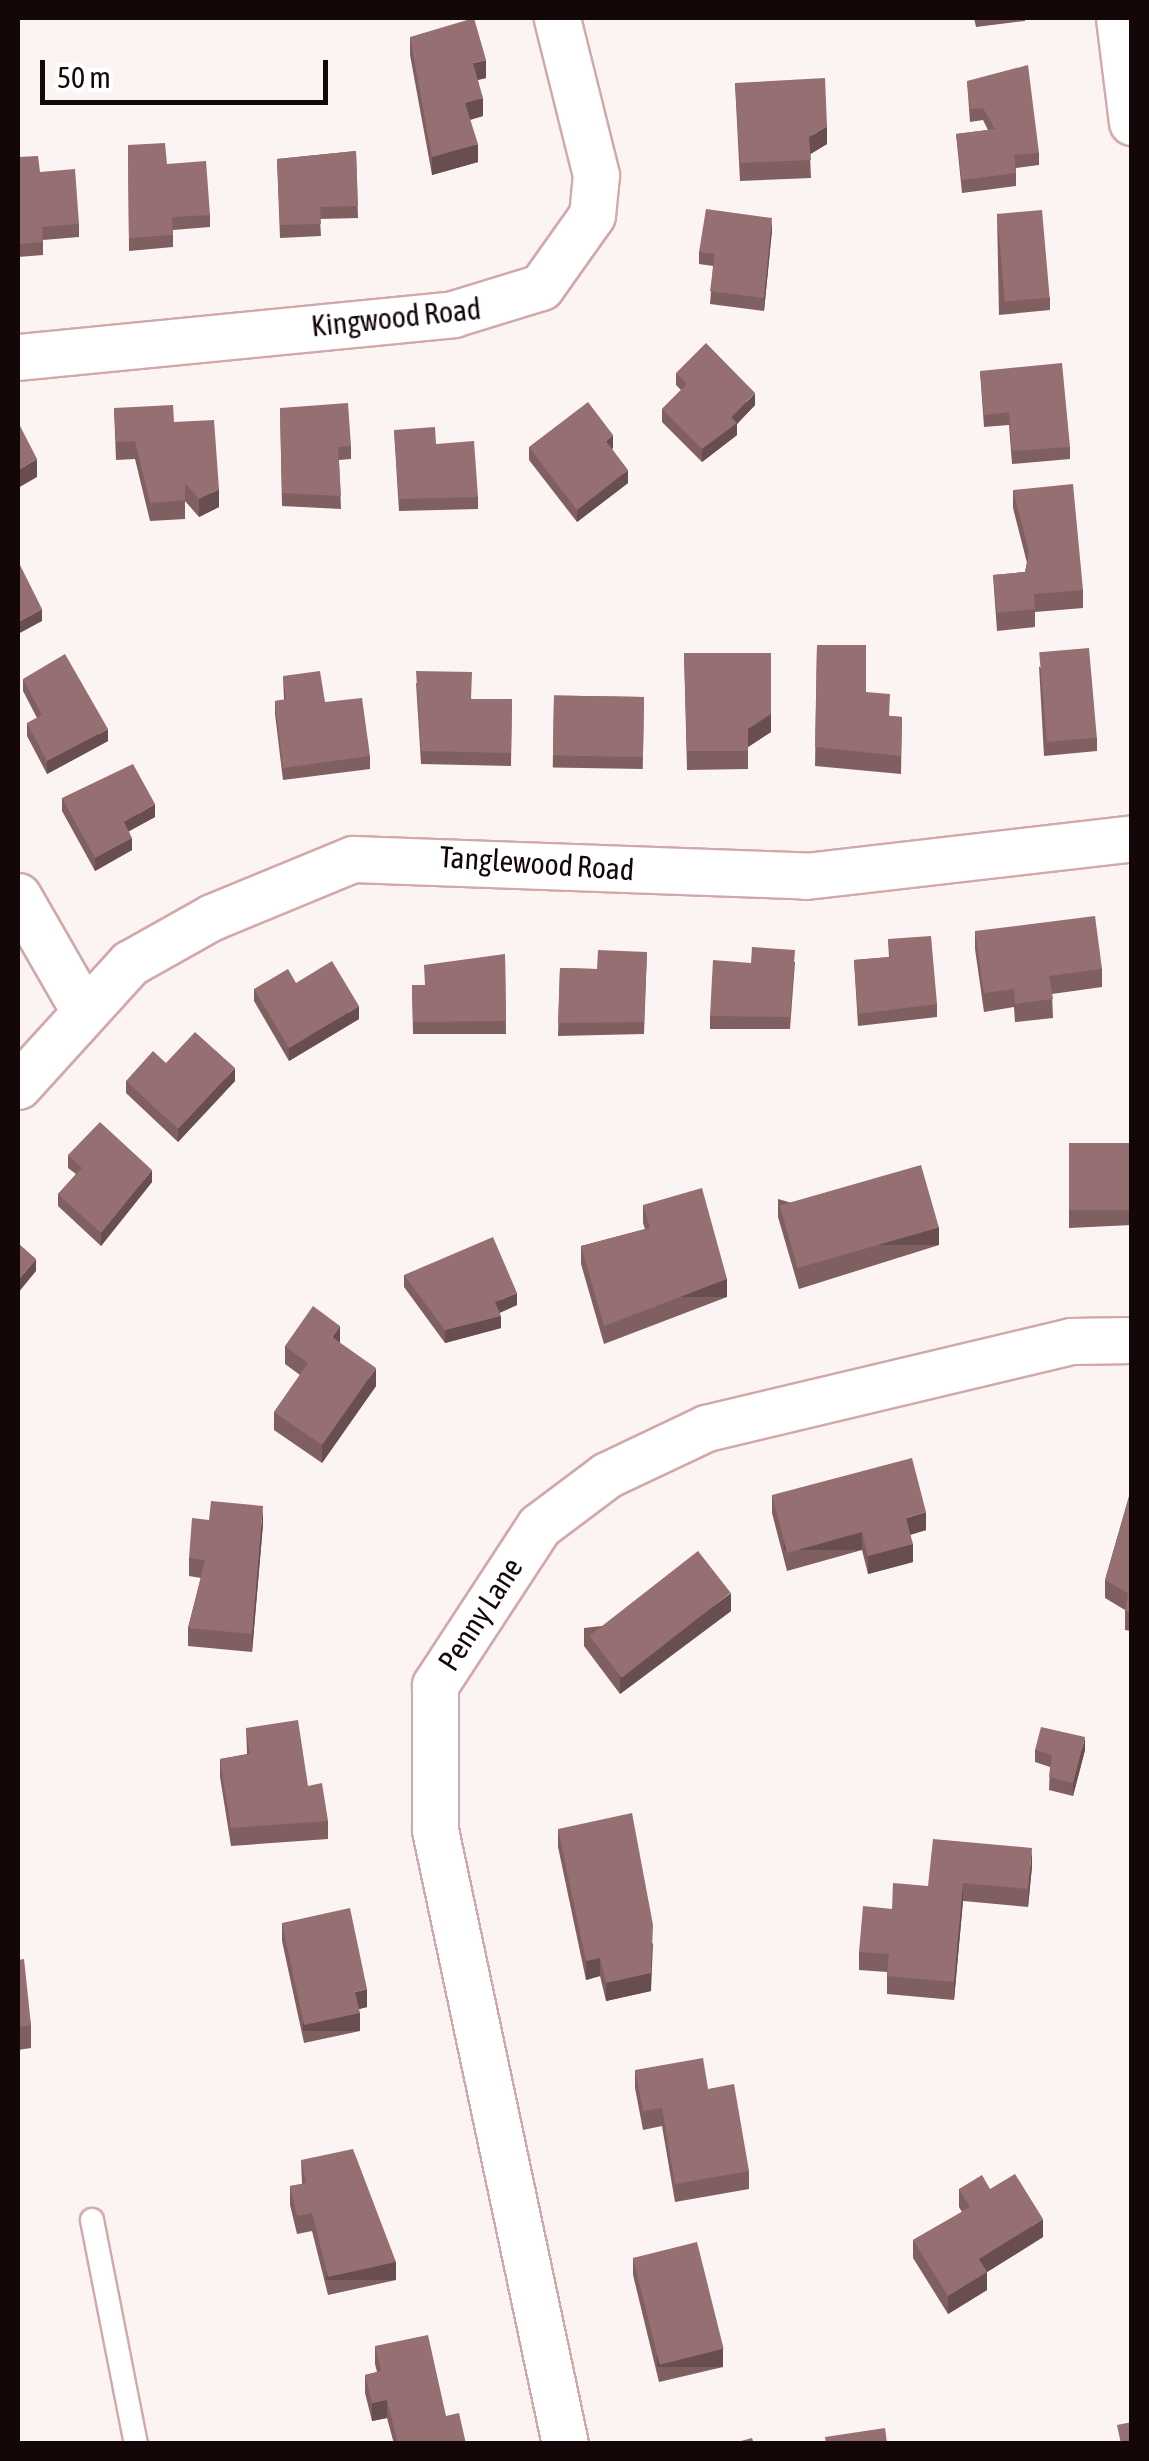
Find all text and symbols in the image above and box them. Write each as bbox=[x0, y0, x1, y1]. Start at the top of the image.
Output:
scale bar bbox=[45, 40, 332, 102]
text: 50 m bbox=[57, 60, 111, 94]
street label: Kingwood Road bbox=[309, 290, 483, 344]
street label: Tanglewood Road bbox=[439, 838, 635, 888]
street label: Penny Lane bbox=[430, 1551, 530, 1677]

